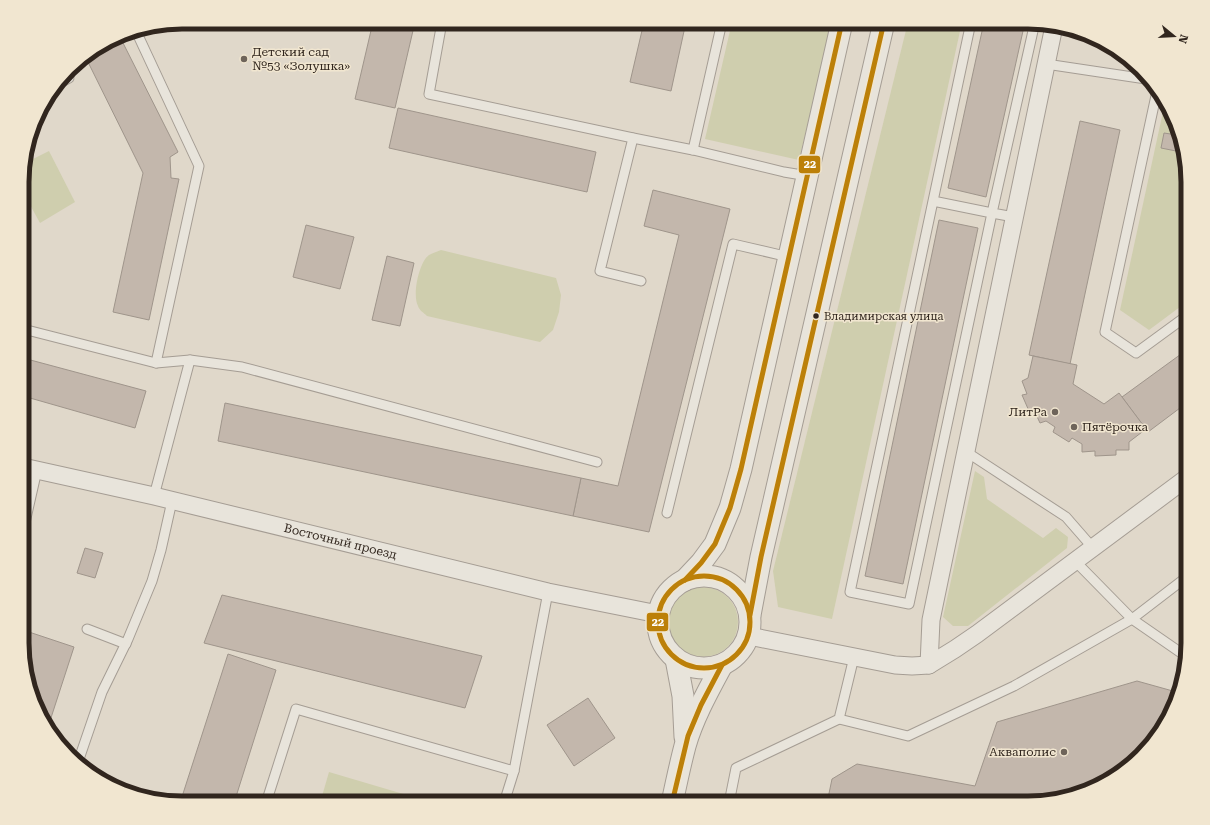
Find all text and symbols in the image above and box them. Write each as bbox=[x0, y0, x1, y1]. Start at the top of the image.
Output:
north arrow bbox=[1154, 16, 1194, 56]
text: N bbox=[1175, 33, 1191, 45]
place label: Детский сад №53 «Золушка» bbox=[252, 45, 350, 73]
marker: Детский сад №53 «Золушка» bbox=[239, 54, 249, 64]
line badge: 22 bbox=[798, 155, 821, 174]
text: 22 bbox=[804, 158, 816, 171]
place label: Владимирская улица bbox=[824, 310, 943, 323]
marker: Владимирская улица bbox=[811, 311, 821, 321]
place label: ЛитРа bbox=[1009, 405, 1047, 419]
marker: ЛитРа bbox=[1050, 407, 1060, 417]
place label: Пятёрочка bbox=[1082, 420, 1149, 434]
marker: Пятёрочка bbox=[1069, 422, 1079, 432]
street label: Восточный проезд bbox=[283, 521, 399, 562]
line badge: 22 bbox=[646, 612, 669, 632]
text: 22 bbox=[652, 616, 664, 629]
place label: Акваполис bbox=[989, 745, 1056, 759]
marker: Акваполис bbox=[1059, 747, 1069, 757]

